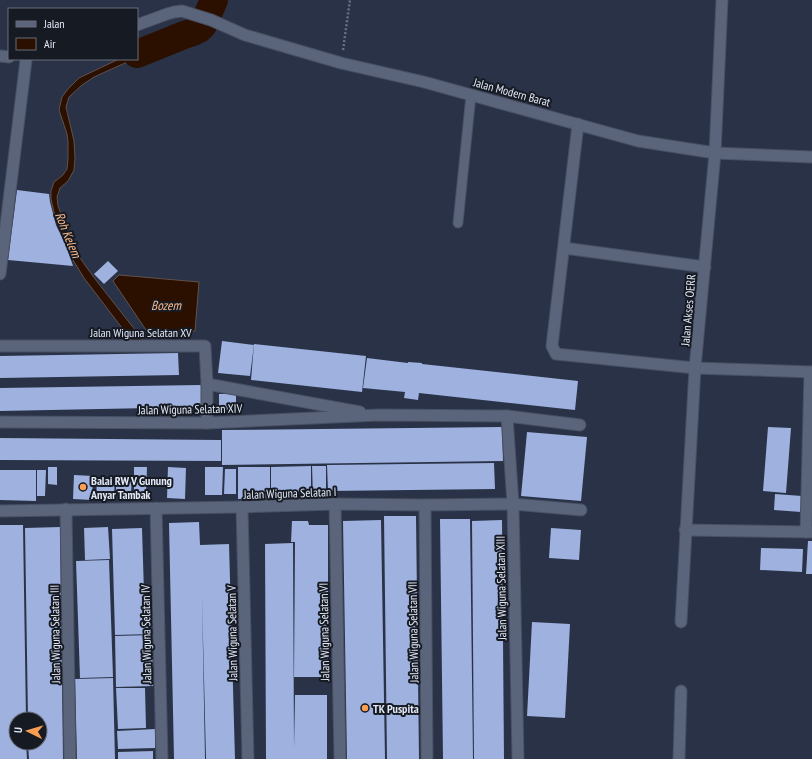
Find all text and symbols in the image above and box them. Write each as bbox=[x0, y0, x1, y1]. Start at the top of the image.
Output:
legend bbox=[8, 8, 138, 60]
text: Jalan bbox=[43, 16, 65, 31]
text: Air bbox=[44, 36, 56, 51]
street label: Jalan Modern Barat bbox=[471, 74, 553, 110]
water label: Roh Kelem bbox=[51, 210, 85, 262]
street label: Jalan Akses OERR bbox=[677, 273, 699, 348]
water label: Bozem bbox=[151, 297, 182, 314]
street label: Jalan Wiguna Selatan XV bbox=[89, 325, 192, 340]
street label: Jalan Wiguna Selatan XIV bbox=[137, 401, 243, 417]
place label: Balai RW V Gunung Anyar Tambak bbox=[90, 473, 172, 502]
marker: Balai RW V Gunung Anyar Tambak bbox=[78, 482, 88, 492]
street label: Jalan Wiguna Selatan I bbox=[242, 484, 337, 502]
street label: Jalan Wiguna Selatan XIII bbox=[493, 536, 509, 641]
street label: Jalan Wiguna Selatan VII bbox=[405, 581, 421, 684]
street label: Jalan Wiguna Selatan VI bbox=[316, 583, 332, 682]
street label: Jalan Wiguna Selatan IV bbox=[138, 584, 154, 684]
street label: Jalan Wiguna Selatan III bbox=[47, 585, 63, 684]
street label: Jalan Wiguna Selatan V bbox=[224, 585, 240, 682]
place label: TK Puspita bbox=[373, 701, 419, 716]
marker: TK Puspita bbox=[360, 703, 370, 713]
north arrow bbox=[8, 711, 48, 751]
text: U bbox=[11, 726, 25, 734]

